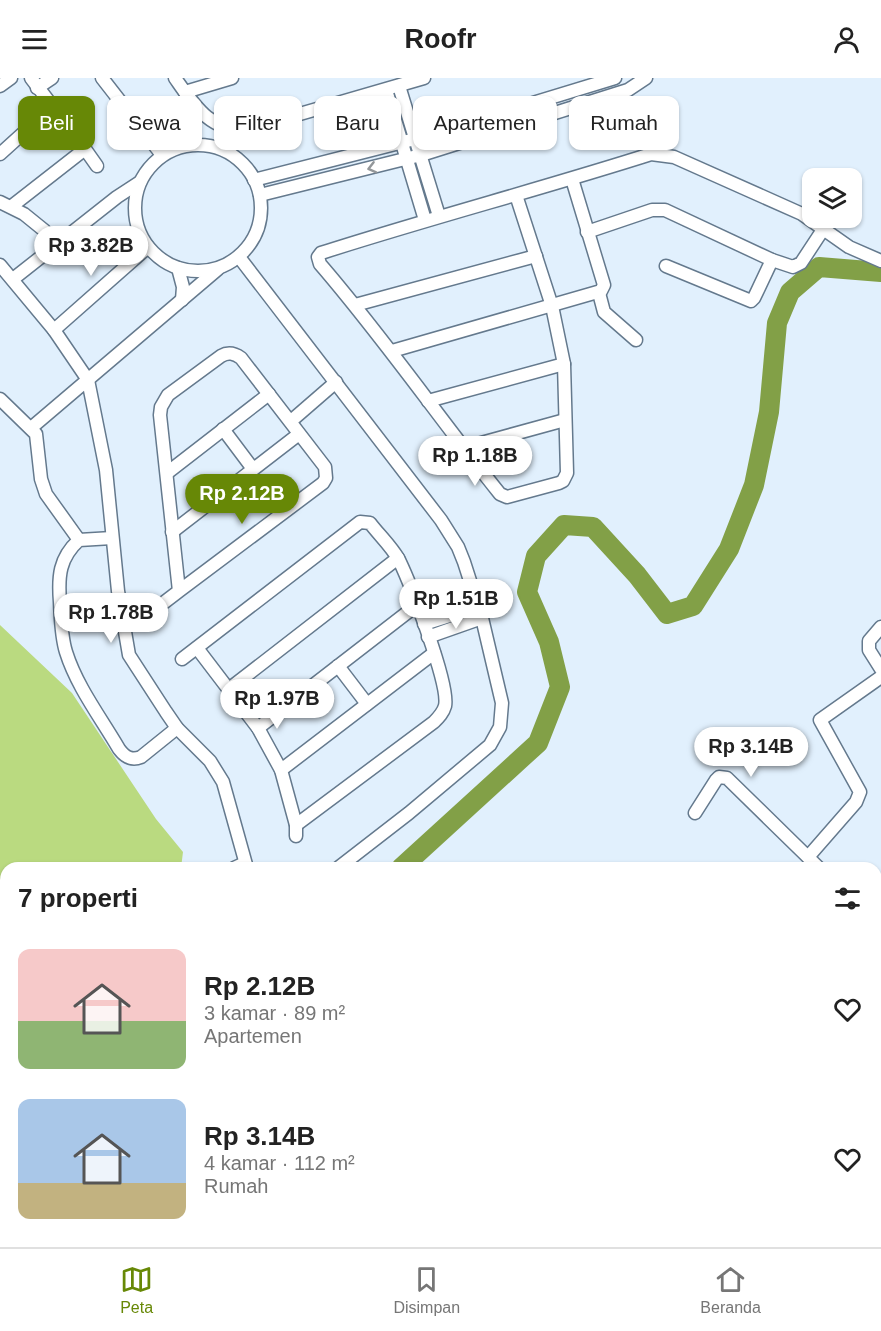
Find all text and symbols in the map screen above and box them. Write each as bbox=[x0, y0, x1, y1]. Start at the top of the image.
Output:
icon: menu bbox=[18, 23, 51, 56]
icon: person bbox=[830, 23, 863, 56]
text: Roofr bbox=[405, 24, 476, 54]
chip: Beli bbox=[18, 96, 95, 150]
chip: Sewa bbox=[107, 96, 202, 150]
chip: Filter bbox=[214, 96, 302, 150]
chip: Baru bbox=[314, 96, 401, 150]
chip: Apartemen bbox=[413, 96, 557, 150]
chip: Rumah bbox=[569, 96, 679, 150]
one-way arrow bbox=[367, 160, 377, 173]
map controls bbox=[802, 168, 862, 228]
button: layers bbox=[802, 168, 862, 228]
pin: Rp 3.82B bbox=[29, 226, 153, 277]
text: Rp 3.82B bbox=[48, 234, 134, 256]
pin: Rp 1.18B bbox=[413, 436, 537, 487]
text: Rp 1.18B bbox=[432, 444, 518, 466]
pin: Rp 2.12B bbox=[180, 474, 304, 525]
text: Rp 2.12B bbox=[199, 482, 285, 504]
pin: Rp 1.51B bbox=[394, 579, 518, 630]
text: Rp 1.51B bbox=[413, 587, 499, 609]
pin: Rp 1.78B bbox=[49, 593, 173, 644]
text: Rp 1.78B bbox=[68, 601, 154, 623]
pin: Rp 1.97B bbox=[215, 679, 339, 730]
text: Rp 1.97B bbox=[234, 687, 320, 709]
pin: Rp 3.14B bbox=[689, 727, 813, 778]
text: Rp 3.14B bbox=[708, 735, 794, 757]
icon: filters bbox=[831, 882, 864, 915]
text: 7 properti bbox=[18, 883, 138, 913]
text: Rp 2.12B bbox=[204, 971, 315, 1001]
icon: home bbox=[66, 973, 138, 1045]
icon: heart bbox=[831, 993, 864, 1026]
text: 3 kamar · 89 m² bbox=[204, 1002, 345, 1024]
text: Apartemen bbox=[204, 1025, 302, 1047]
text: Rp 3.14B bbox=[204, 1121, 315, 1151]
icon: home bbox=[66, 1123, 138, 1195]
icon: heart bbox=[831, 1143, 864, 1176]
text: 4 kamar · 112 m² bbox=[204, 1152, 355, 1174]
text: Rumah bbox=[204, 1175, 268, 1197]
tab: Peta bbox=[120, 1263, 153, 1317]
tab: Disimpan bbox=[393, 1263, 460, 1317]
tab: Beranda bbox=[700, 1263, 761, 1317]

